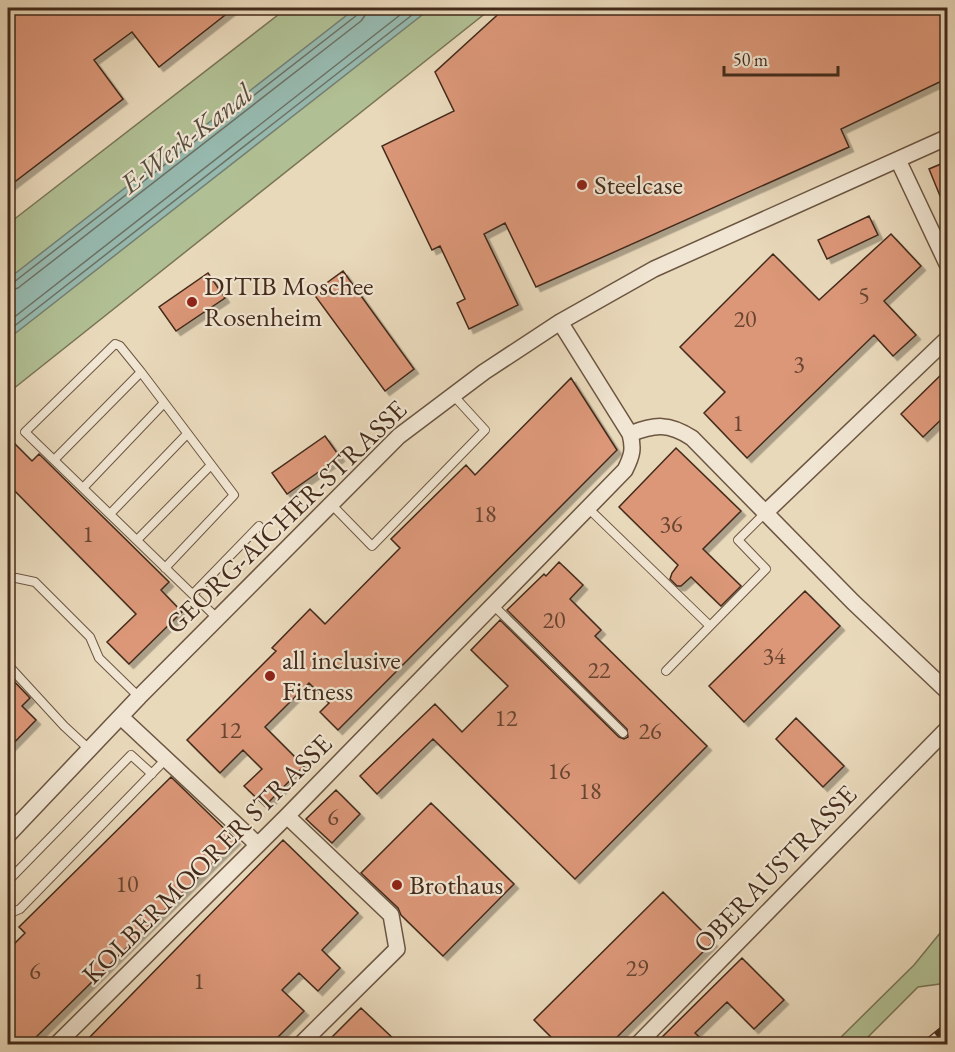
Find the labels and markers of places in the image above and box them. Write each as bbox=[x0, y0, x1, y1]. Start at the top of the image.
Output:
place label: Steelcase bbox=[594, 167, 683, 202]
marker: Steelcase bbox=[575, 178, 589, 192]
place label: DITIB Moschee Rosenheim bbox=[204, 268, 374, 334]
marker: DITIB Moschee Rosenheim bbox=[185, 295, 199, 309]
place label: all inclusive Fitness bbox=[282, 642, 401, 708]
marker: all inclusive Fitness bbox=[263, 669, 277, 683]
place label: Brothaus bbox=[409, 867, 503, 902]
marker: Brothaus bbox=[390, 878, 404, 892]

